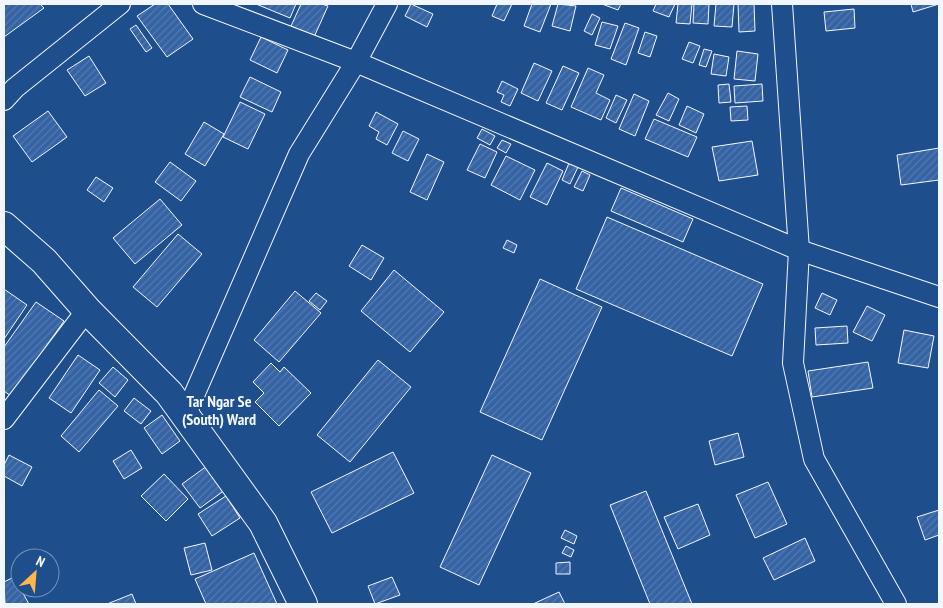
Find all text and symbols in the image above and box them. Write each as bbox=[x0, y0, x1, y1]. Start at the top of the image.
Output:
district label: Tar Ngar Se (South) Ward bbox=[182, 391, 256, 429]
north arrow bbox=[10, 548, 60, 598]
text: N bbox=[33, 552, 48, 571]

